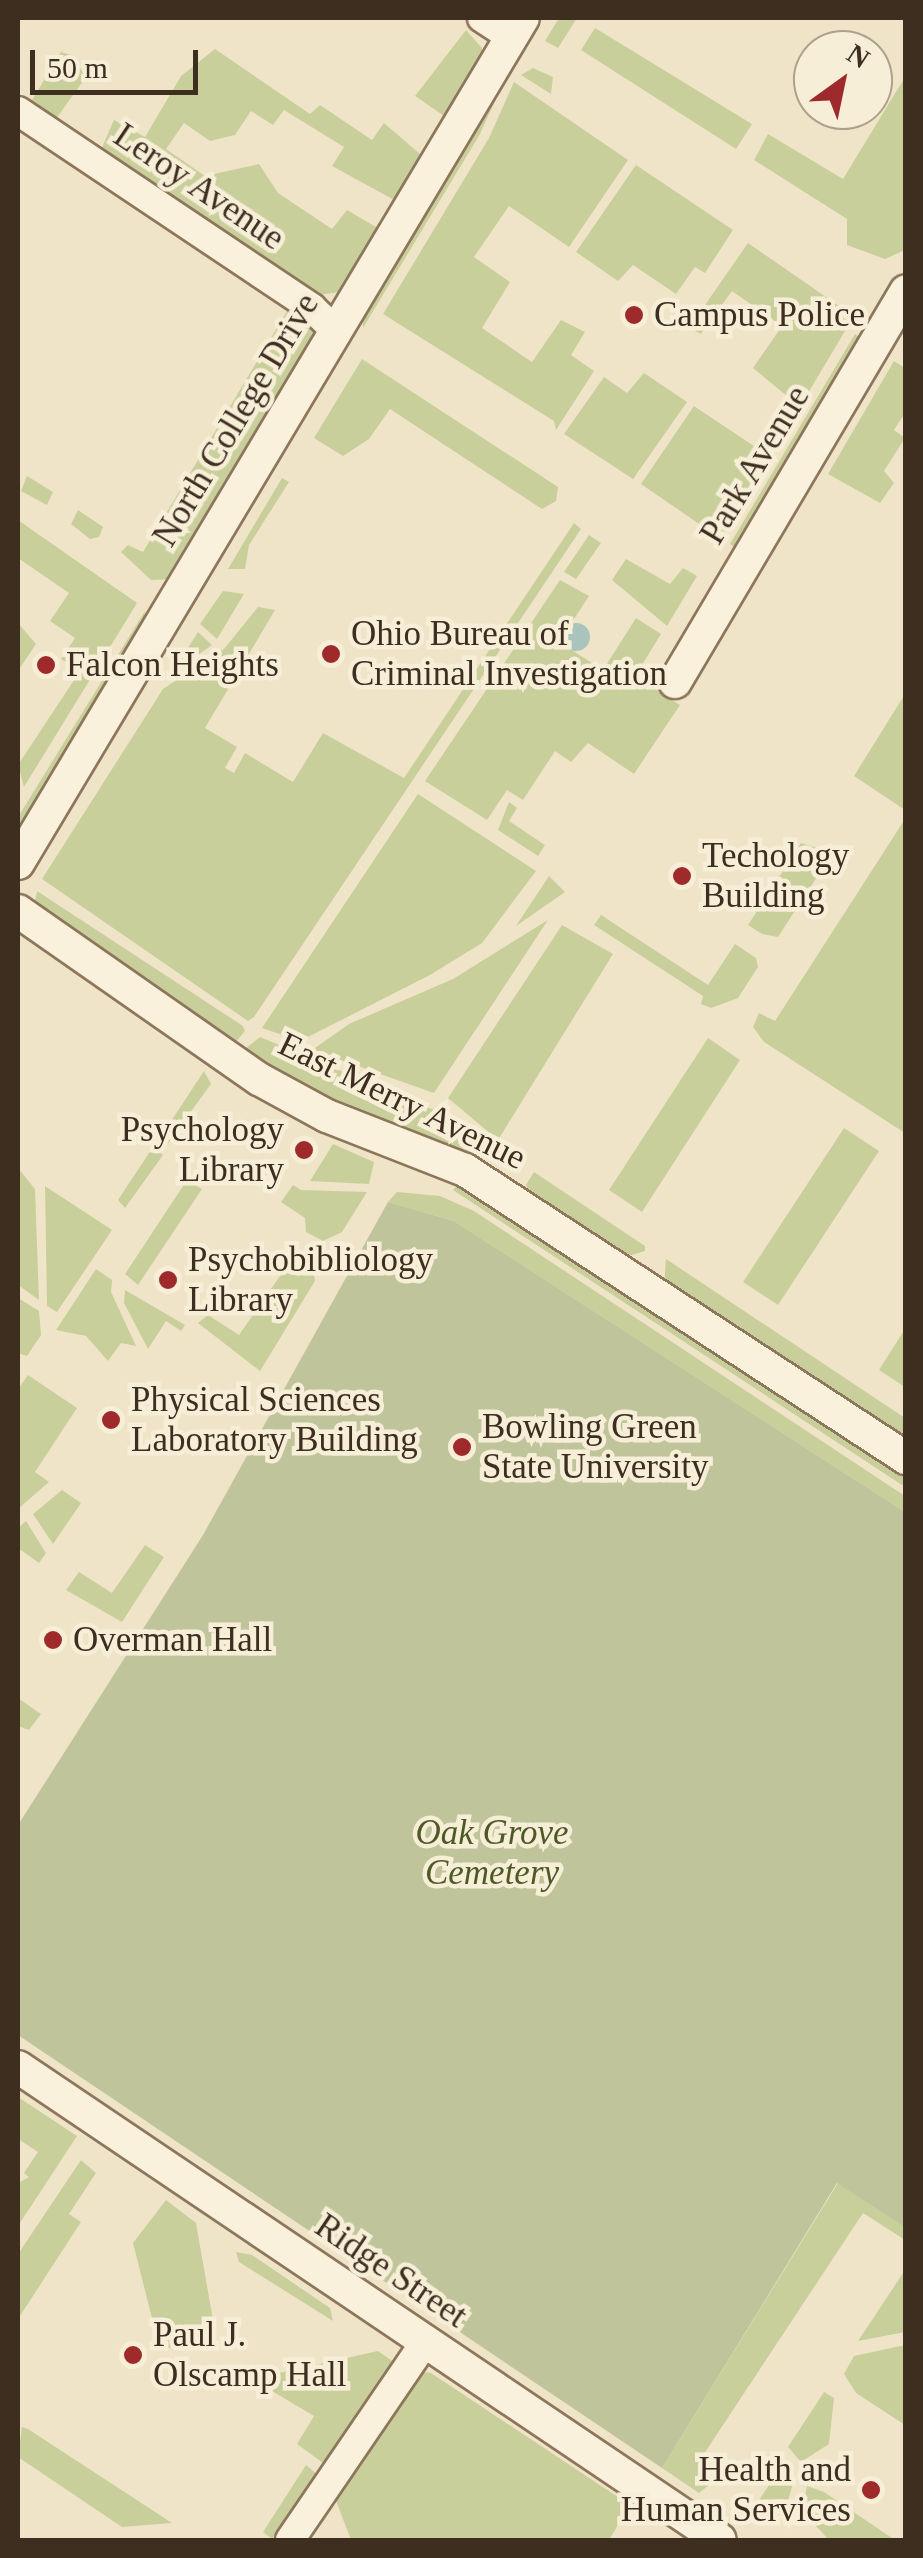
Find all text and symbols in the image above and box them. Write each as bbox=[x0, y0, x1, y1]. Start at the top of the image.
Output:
scale bar bbox=[35, 30, 202, 92]
north arrow bbox=[793, 30, 893, 130]
text: N bbox=[842, 38, 875, 75]
text: 50 m bbox=[47, 51, 108, 84]
street label: Leroy Avenue bbox=[105, 114, 293, 260]
street label: North College Drive bbox=[144, 286, 328, 554]
place label: Campus Police bbox=[654, 294, 865, 336]
marker: Campus Police bbox=[623, 304, 645, 326]
street label: Park Avenue bbox=[691, 377, 819, 553]
place label: Ohio Bureau of Criminal Investigation bbox=[351, 613, 667, 695]
marker: Ohio Bureau of Criminal Investigation bbox=[320, 643, 342, 665]
place label: Falcon Heights bbox=[66, 644, 279, 686]
marker: Falcon Heights bbox=[35, 654, 57, 676]
place label: Techology Building bbox=[702, 835, 849, 917]
marker: Techology Building bbox=[671, 865, 693, 887]
street label: East Merry Avenue bbox=[271, 1023, 533, 1179]
place label: Psychology Library bbox=[121, 1109, 284, 1191]
marker: Psychology Library bbox=[293, 1139, 315, 1161]
place label: Psychobibliology Library bbox=[188, 1239, 433, 1321]
marker: Psychobibliology Library bbox=[157, 1269, 179, 1291]
place label: Physical Sciences Laboratory Building bbox=[131, 1379, 418, 1461]
place label: Bowling Green State University bbox=[482, 1406, 708, 1488]
marker: Physical Sciences Laboratory Building bbox=[100, 1409, 122, 1431]
marker: Bowling Green State University bbox=[451, 1436, 473, 1458]
place label: Overman Hall bbox=[73, 1619, 272, 1661]
marker: Overman Hall bbox=[42, 1629, 64, 1651]
park label: Oak Grove Cemetery bbox=[415, 1812, 569, 1894]
street label: Ridge Street bbox=[307, 2205, 475, 2337]
place label: Paul J. Olscamp Hall bbox=[153, 2314, 346, 2396]
marker: Paul J. Olscamp Hall bbox=[122, 2344, 144, 2366]
place label: Health and Human Services bbox=[621, 2449, 851, 2531]
marker: Health and Human Services bbox=[860, 2479, 882, 2501]

